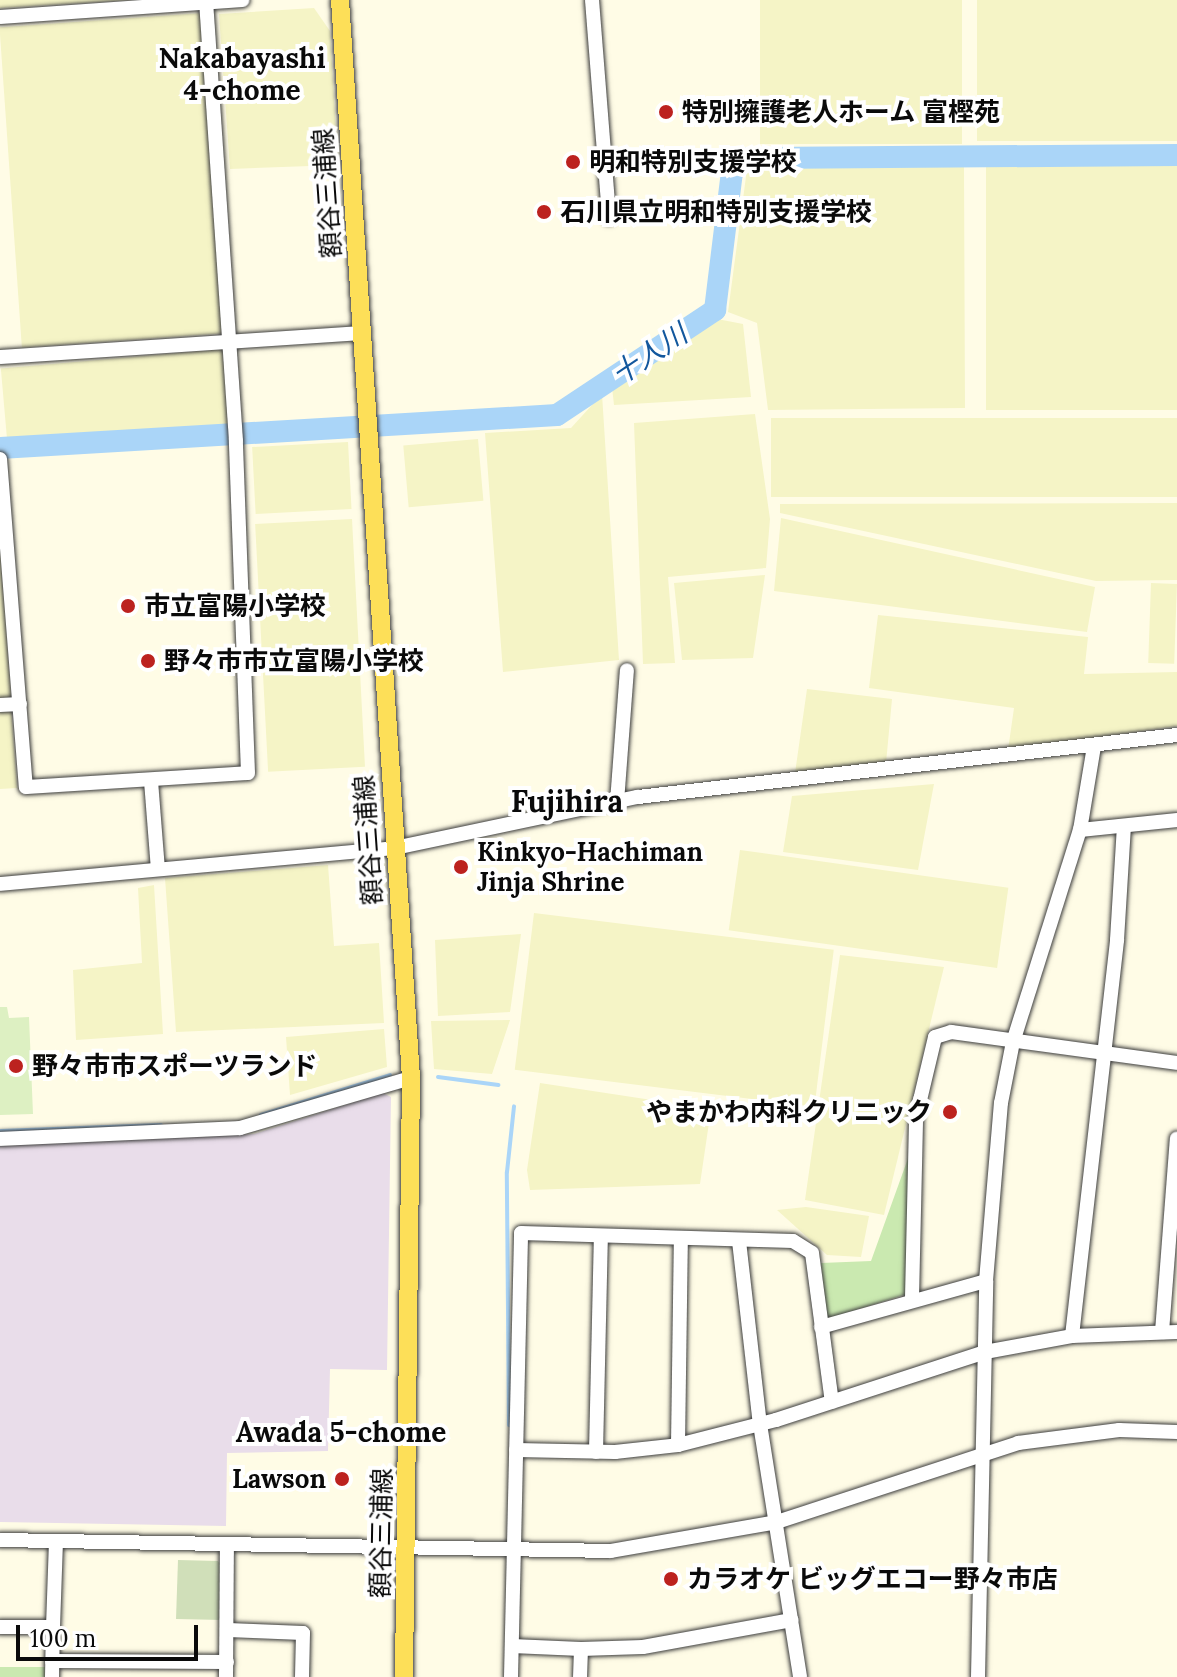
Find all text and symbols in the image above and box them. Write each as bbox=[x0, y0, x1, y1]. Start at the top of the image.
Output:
district label: Nakabayashi 4-chome bbox=[158, 41, 326, 107]
place label: 特別擁護老人ホーム 富樫苑 bbox=[682, 96, 1001, 128]
marker: 特別擁護老人ホーム 富樫苑 bbox=[657, 103, 675, 121]
street label: 額谷三浦線 bbox=[307, 127, 347, 259]
place label: 明和特別支援学校 bbox=[589, 146, 797, 178]
marker: 明和特別支援学校 bbox=[564, 153, 582, 171]
place label: 石川県立明和特別支援学校 bbox=[560, 196, 872, 228]
marker: 石川県立明和特別支援学校 bbox=[535, 203, 553, 221]
water label: 十人川 bbox=[605, 317, 693, 391]
place label: 市立富陽小学校 bbox=[144, 590, 326, 622]
marker: 市立富陽小学校 bbox=[119, 597, 137, 615]
place label: 野々市市立富陽小学校 bbox=[164, 645, 424, 677]
marker: 野々市市立富陽小学校 bbox=[139, 652, 157, 670]
street label: 額谷三浦線 bbox=[348, 774, 388, 906]
district label: Fujihira bbox=[511, 783, 623, 819]
place label: Kinkyo-Hachiman Jinja Shrine bbox=[477, 836, 703, 898]
marker: Kinkyo-Hachiman Jinja Shrine bbox=[452, 858, 470, 876]
place label: 野々市市スポーツランド bbox=[32, 1050, 318, 1082]
marker: 野々市市スポーツランド bbox=[7, 1057, 25, 1075]
place label: やまかわ内科クリニック bbox=[646, 1096, 932, 1128]
marker: やまかわ内科クリニック bbox=[939, 1101, 961, 1123]
district label: Awada 5-chome bbox=[236, 1415, 446, 1449]
place label: Lawson bbox=[232, 1463, 326, 1495]
street label: 額谷三浦線 bbox=[364, 1468, 398, 1598]
marker: Lawson bbox=[333, 1470, 351, 1488]
place label: カラオケ ビッグエコー野々市店 bbox=[687, 1563, 1058, 1595]
marker: カラオケ ビッグエコー野々市店 bbox=[662, 1570, 680, 1588]
scale bar bbox=[20, 1609, 202, 1659]
text: 100 m bbox=[30, 1623, 96, 1654]

